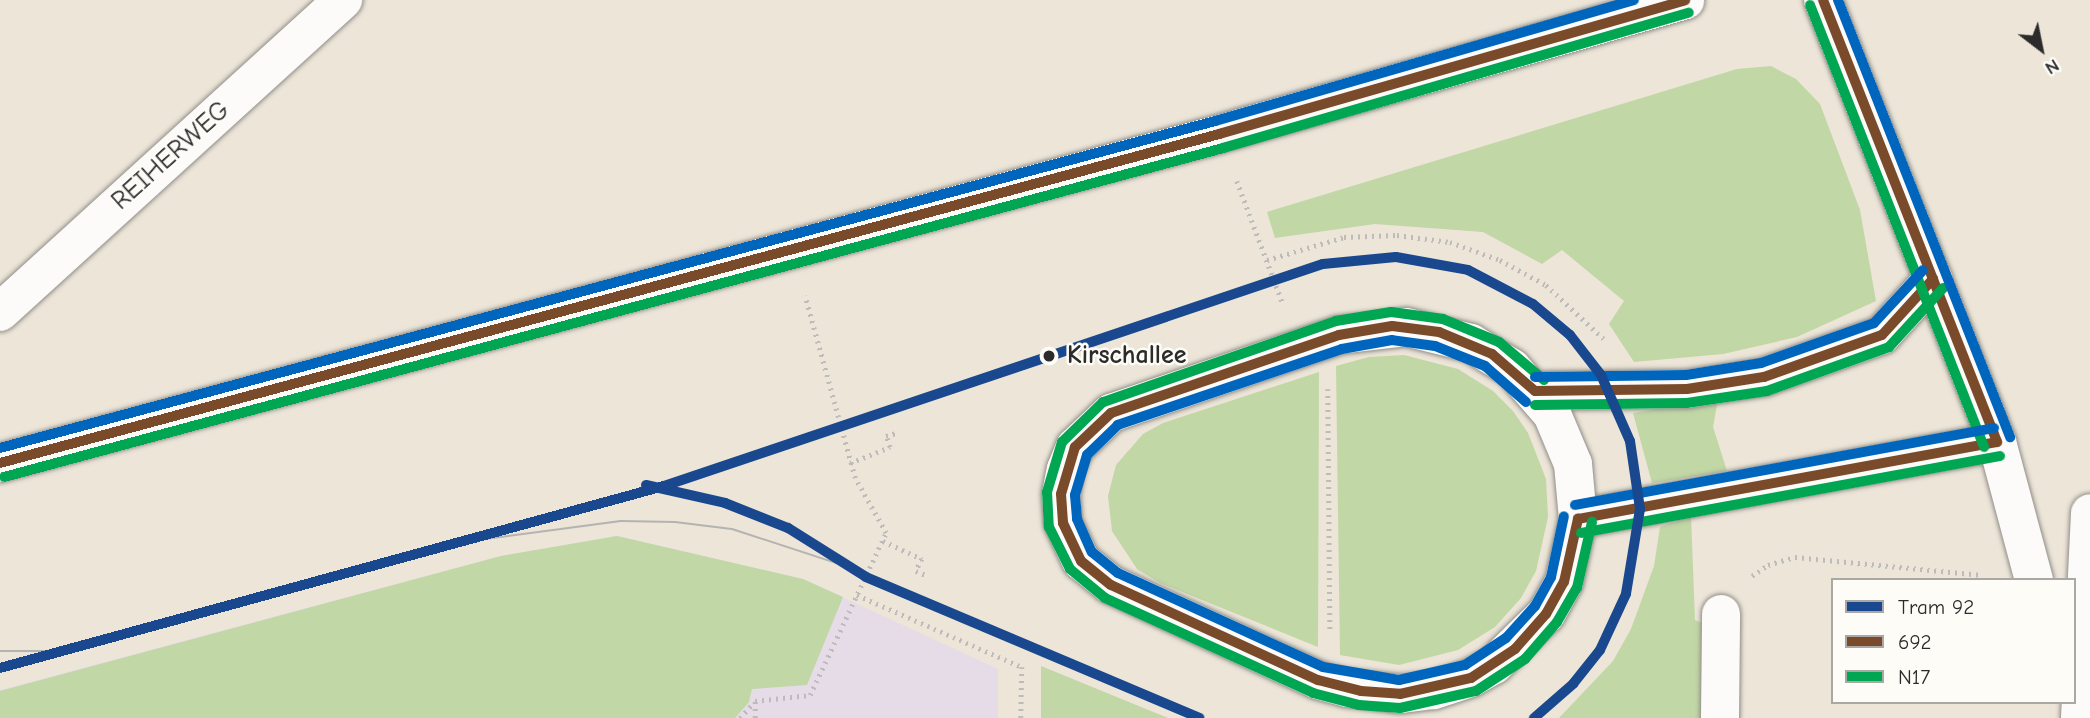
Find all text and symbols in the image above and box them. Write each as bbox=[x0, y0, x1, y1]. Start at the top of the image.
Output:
north arrow bbox=[2006, 14, 2076, 84]
text: N bbox=[2041, 54, 2063, 79]
street label: REIHERWEG bbox=[106, 95, 236, 217]
place label: Kirschallee bbox=[1067, 340, 1186, 372]
marker: Kirschallee bbox=[1037, 344, 1061, 368]
legend bbox=[1831, 578, 2076, 704]
text: Tram 92 bbox=[1898, 595, 1974, 619]
text: 692 bbox=[1898, 630, 1932, 654]
text: N17 bbox=[1898, 665, 1930, 689]

